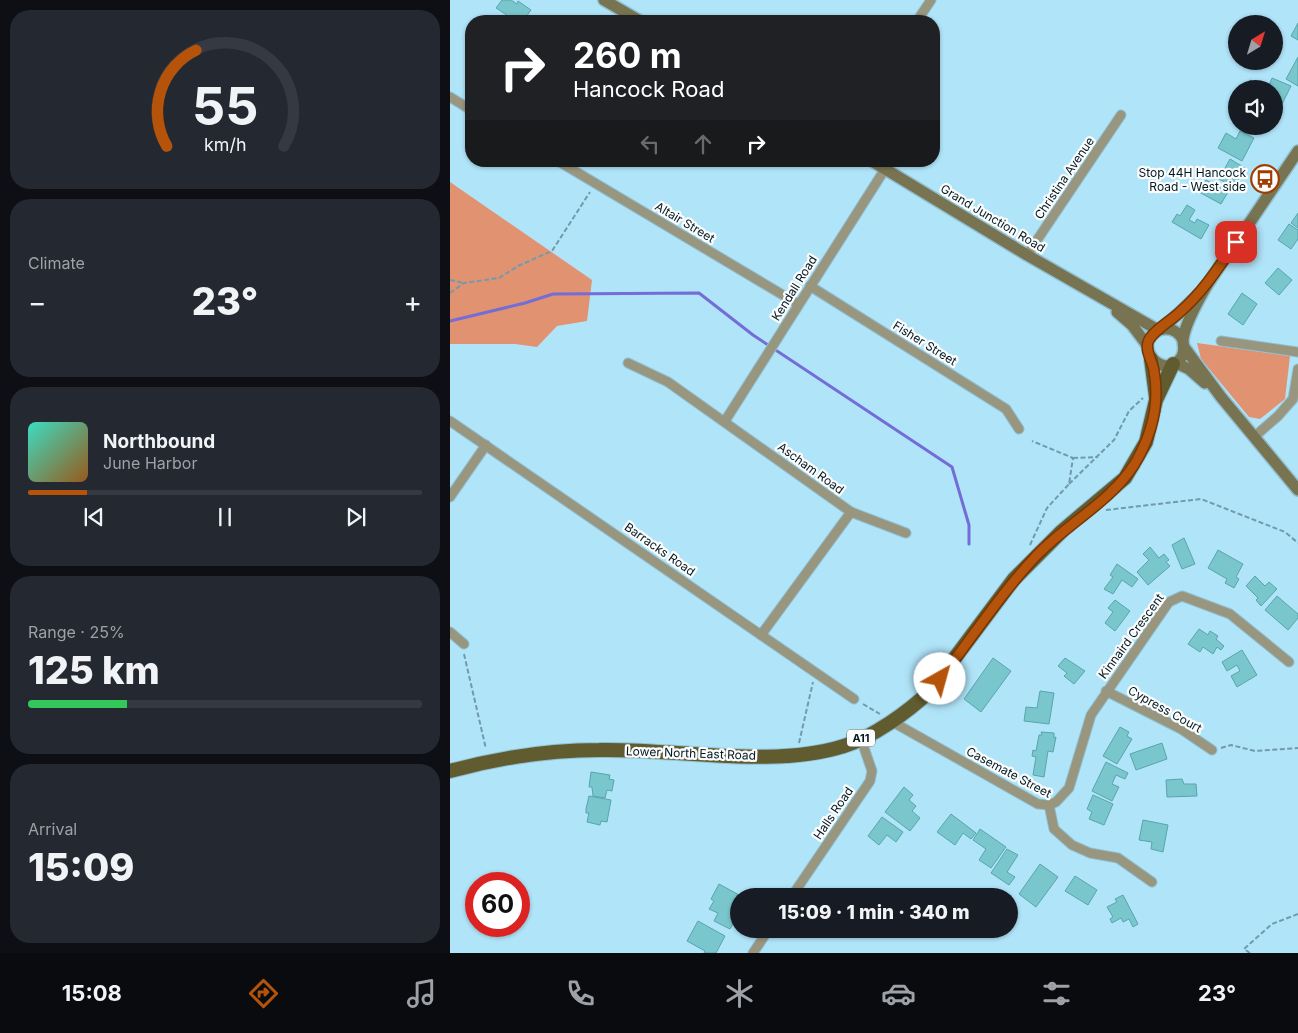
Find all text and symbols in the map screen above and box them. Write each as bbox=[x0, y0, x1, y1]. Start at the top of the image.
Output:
north arrow bbox=[1228, 15, 1282, 70]
map controls bbox=[1228, 15, 1283, 135]
text: 260 m bbox=[573, 34, 682, 76]
icon: right bbox=[490, 35, 555, 100]
text: 55 bbox=[192, 75, 258, 138]
text: Hancock Road bbox=[573, 76, 724, 102]
button: sound bbox=[1228, 80, 1283, 135]
icon: left bbox=[636, 130, 664, 158]
icon: ahead bbox=[689, 130, 717, 158]
icon: right bbox=[742, 130, 770, 158]
text: km/h bbox=[204, 134, 246, 155]
street label: Christina Avenue bbox=[1031, 134, 1097, 222]
bus stop icon: Stop 44H Hancock Road - West side bbox=[1250, 164, 1280, 194]
place label: Stop 44H Hancock Road - West side bbox=[1139, 165, 1246, 194]
street label: Grand Junction Road bbox=[938, 181, 1048, 255]
street label: Altair Street bbox=[653, 198, 718, 246]
pin bbox=[1215, 221, 1257, 263]
icon: arrive bbox=[1222, 228, 1250, 256]
text: Climate bbox=[28, 253, 85, 273]
street label: Kendall Road bbox=[768, 253, 820, 323]
text: 23° bbox=[192, 278, 258, 324]
text: − bbox=[28, 285, 47, 319]
text: + bbox=[403, 285, 422, 319]
street label: Fisher Street bbox=[890, 318, 960, 369]
text: Northbound bbox=[103, 430, 215, 453]
street label: Ascham Road bbox=[775, 439, 847, 497]
text: June Harbor bbox=[103, 453, 197, 473]
icon: previous bbox=[80, 503, 108, 531]
icon: pause bbox=[211, 503, 239, 531]
icon: next bbox=[342, 503, 370, 531]
street label: Barracks Road bbox=[622, 519, 698, 579]
street label: Kinnaird Crescent bbox=[1095, 591, 1167, 681]
text: Range · 25% bbox=[28, 622, 125, 642]
text: 125 km bbox=[28, 647, 160, 693]
position arrow bbox=[913, 652, 965, 704]
street label: Cypress Court bbox=[1126, 683, 1205, 735]
road number: A11 bbox=[847, 730, 875, 746]
street label: Lower North East Road bbox=[626, 743, 756, 763]
street label: Casemate Street bbox=[964, 743, 1054, 801]
street label: Halls Road bbox=[810, 784, 856, 842]
text: Arrival bbox=[28, 819, 77, 839]
text: 15:09 bbox=[28, 844, 134, 890]
speed limit sign: 60 bbox=[465, 872, 530, 937]
text: 15:09 · 1 min · 340 m bbox=[778, 901, 970, 924]
icon: directions bbox=[246, 976, 281, 1011]
icon: music bbox=[404, 976, 439, 1011]
icon: phone bbox=[563, 976, 598, 1011]
icon: climate bbox=[722, 976, 757, 1011]
icon: car bbox=[881, 976, 916, 1011]
icon: filters bbox=[1039, 976, 1074, 1011]
text: 15:08 bbox=[62, 980, 122, 1006]
text: 23° bbox=[1198, 980, 1236, 1006]

